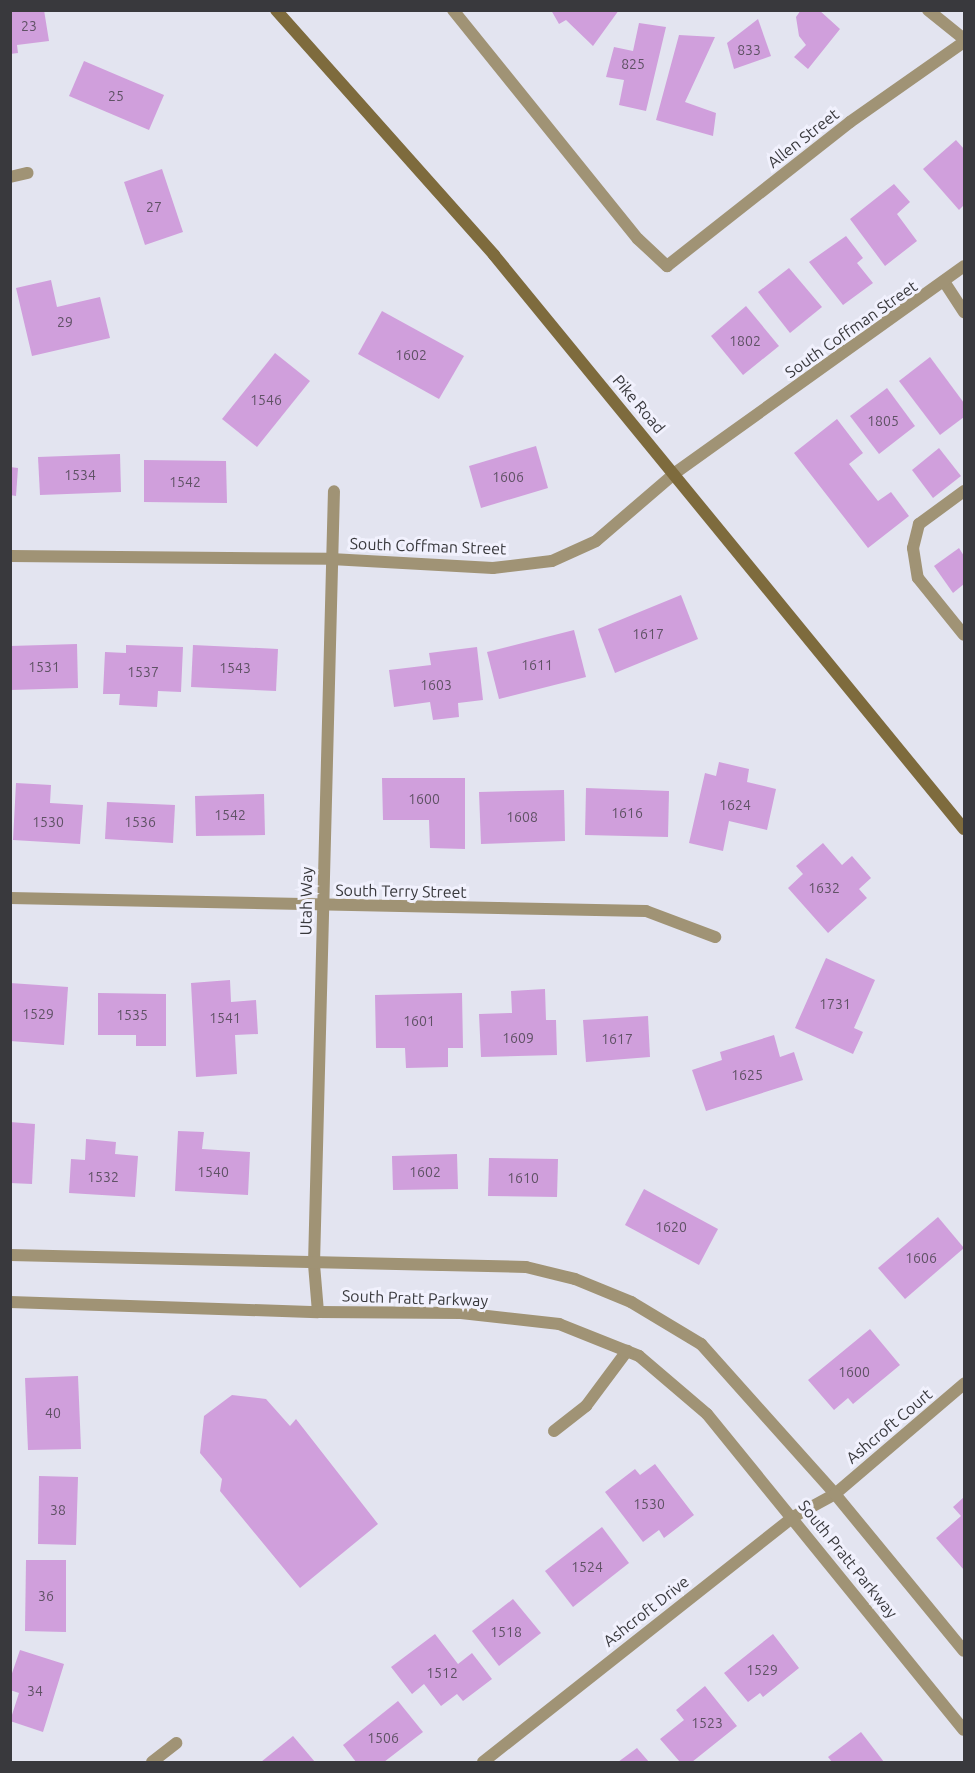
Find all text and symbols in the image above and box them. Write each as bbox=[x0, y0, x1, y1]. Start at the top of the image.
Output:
house number: 23 bbox=[21, 18, 37, 34]
house number: 833 bbox=[737, 42, 761, 58]
house number: 825 bbox=[621, 56, 645, 72]
house number: 25 bbox=[108, 88, 124, 104]
street label: Allen Street bbox=[764, 104, 842, 172]
house number: 27 bbox=[146, 199, 162, 215]
street label: South Coffman Street bbox=[781, 276, 921, 382]
house number: 29 bbox=[57, 314, 73, 330]
house number: 1802 bbox=[729, 333, 761, 349]
house number: 1602 bbox=[395, 347, 427, 363]
street label: Pike Road bbox=[609, 371, 669, 437]
house number: 1546 bbox=[250, 392, 282, 408]
house number: 1805 bbox=[867, 413, 899, 429]
house number: 1534 bbox=[64, 467, 96, 483]
house number: 1606 bbox=[492, 469, 524, 485]
house number: 1542 bbox=[169, 474, 201, 490]
street label: South Coffman Street bbox=[349, 534, 507, 558]
house number: 1617 bbox=[632, 626, 664, 642]
house number: 1611 bbox=[521, 657, 553, 673]
house number: 1531 bbox=[28, 659, 60, 675]
house number: 1543 bbox=[219, 660, 251, 676]
house number: 1537 bbox=[127, 664, 159, 680]
house number: 1603 bbox=[420, 677, 452, 693]
house number: 1600 bbox=[408, 791, 440, 807]
house number: 1624 bbox=[719, 797, 751, 813]
house number: 1616 bbox=[611, 805, 643, 821]
house number: 1542 bbox=[214, 807, 246, 823]
house number: 1608 bbox=[506, 809, 538, 825]
house number: 1530 bbox=[32, 814, 64, 830]
house number: 1536 bbox=[124, 814, 156, 830]
street label: Utah Way bbox=[296, 867, 316, 935]
street label: South Terry Street bbox=[335, 880, 467, 902]
house number: 1632 bbox=[808, 880, 840, 896]
house number: 1731 bbox=[819, 996, 851, 1012]
house number: 1529 bbox=[22, 1006, 54, 1022]
house number: 1535 bbox=[116, 1007, 148, 1023]
house number: 1541 bbox=[209, 1010, 241, 1026]
house number: 1601 bbox=[403, 1013, 435, 1029]
house number: 1609 bbox=[502, 1030, 534, 1046]
house number: 1617 bbox=[601, 1031, 633, 1047]
house number: 1625 bbox=[731, 1067, 763, 1083]
house number: 1540 bbox=[197, 1164, 229, 1180]
house number: 1602 bbox=[409, 1164, 441, 1180]
house number: 1532 bbox=[87, 1169, 119, 1185]
house number: 1610 bbox=[507, 1170, 539, 1186]
house number: 1620 bbox=[655, 1219, 687, 1235]
house number: 1606 bbox=[905, 1250, 937, 1266]
street label: South Pratt Parkway bbox=[342, 1286, 488, 1310]
house number: 1600 bbox=[838, 1364, 870, 1380]
street label: Ashcroft Court bbox=[842, 1385, 936, 1467]
house number: 40 bbox=[45, 1405, 61, 1421]
house number: 1530 bbox=[633, 1496, 665, 1512]
street label: South Pratt Parkway bbox=[795, 1496, 901, 1622]
house number: 38 bbox=[50, 1502, 66, 1518]
house number: 1524 bbox=[571, 1559, 603, 1575]
street label: Ashcroft Drive bbox=[599, 1572, 693, 1650]
house number: 36 bbox=[38, 1588, 54, 1604]
house number: 1518 bbox=[490, 1624, 522, 1640]
house number: 1529 bbox=[746, 1662, 778, 1678]
house number: 1512 bbox=[426, 1665, 458, 1681]
house number: 34 bbox=[27, 1683, 43, 1699]
house number: 1523 bbox=[691, 1715, 723, 1731]
house number: 1506 bbox=[367, 1730, 399, 1746]

